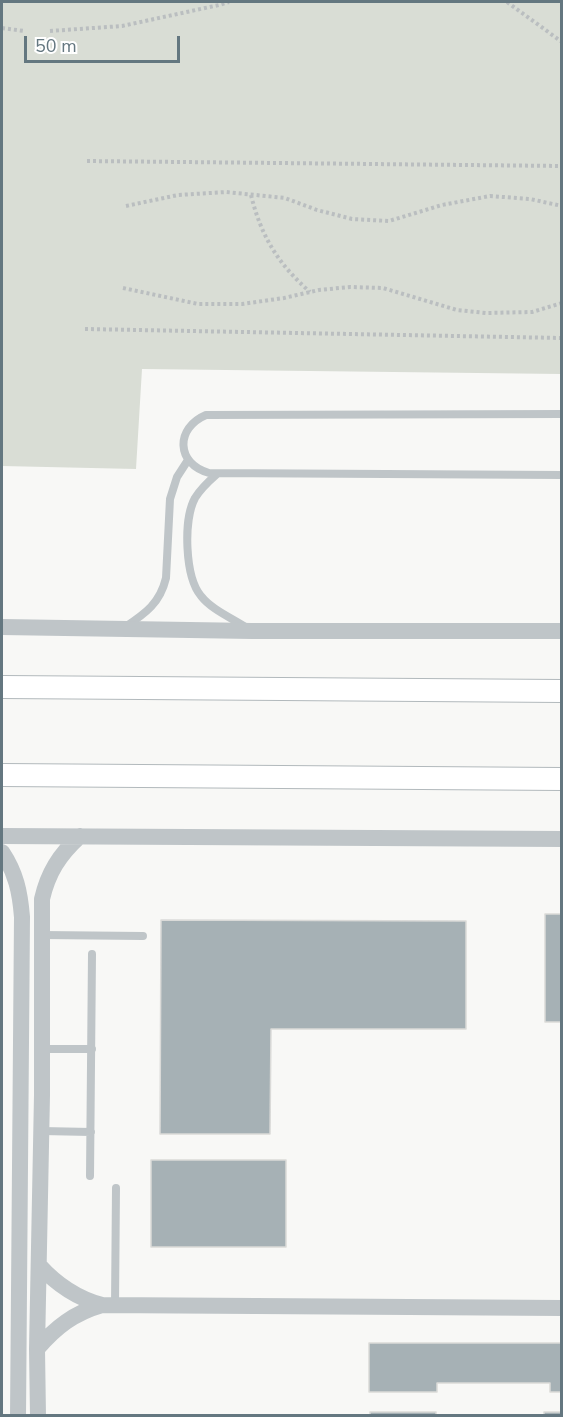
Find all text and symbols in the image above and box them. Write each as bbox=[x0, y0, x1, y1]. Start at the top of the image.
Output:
scale bar bbox=[27, 24, 183, 62]
text: 50 m bbox=[35, 34, 77, 58]

